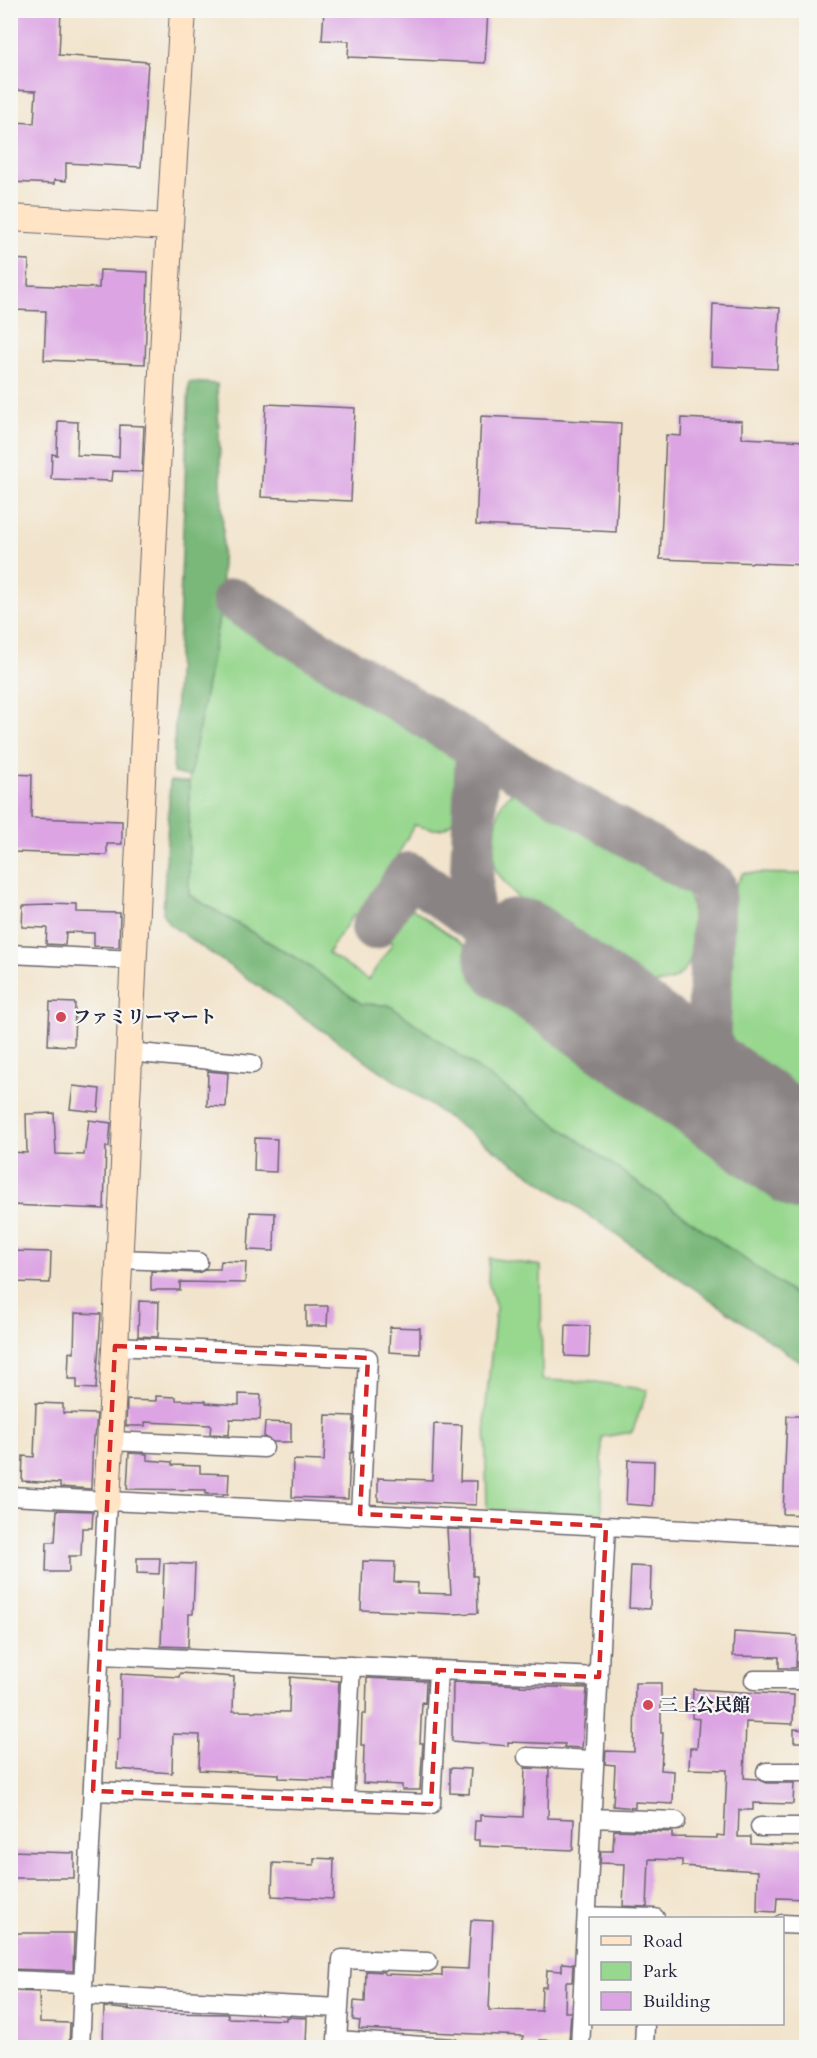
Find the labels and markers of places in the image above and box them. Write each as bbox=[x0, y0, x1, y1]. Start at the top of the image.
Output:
place label: ファミリーマート bbox=[73, 1005, 217, 1030]
marker: ファミリーマート bbox=[54, 1010, 68, 1024]
place label: 三上公民館 bbox=[660, 1693, 750, 1718]
marker: 三上公民館 bbox=[641, 1698, 655, 1712]

